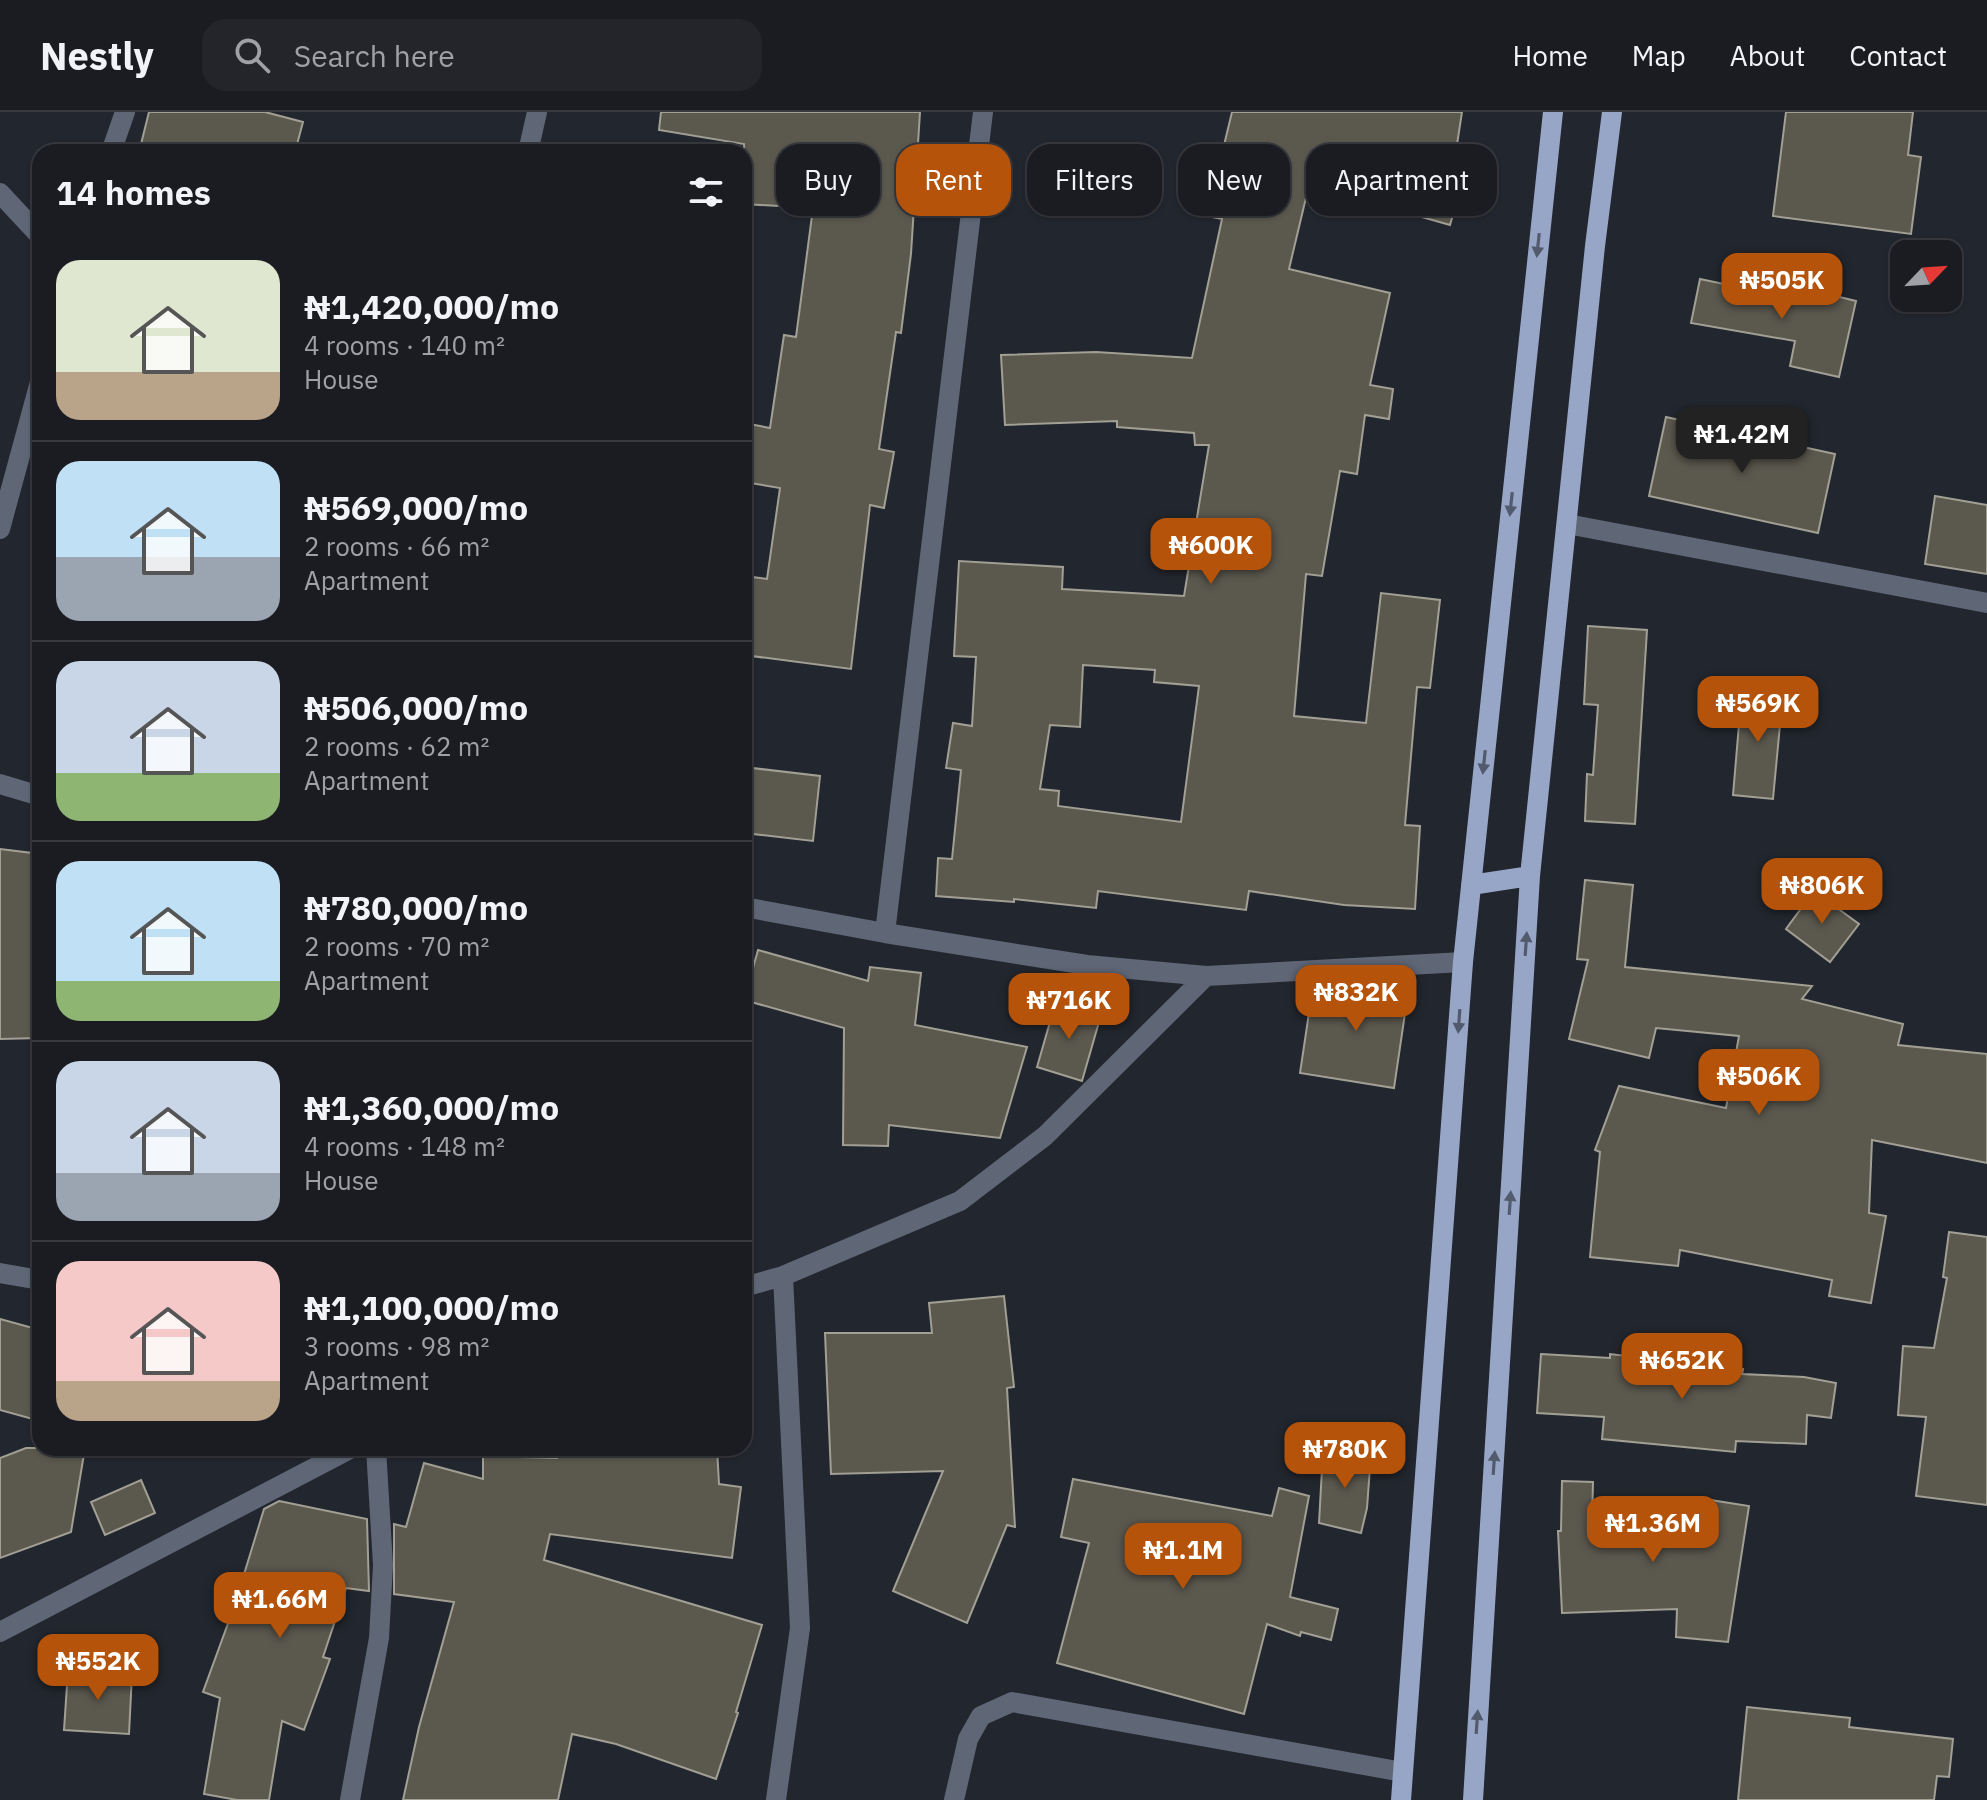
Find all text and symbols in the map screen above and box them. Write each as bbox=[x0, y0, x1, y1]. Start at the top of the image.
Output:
search box bbox=[202, 19, 762, 91]
text: Nestly bbox=[40, 31, 154, 80]
icon: search bbox=[230, 33, 274, 77]
text: Search here bbox=[294, 36, 455, 75]
text: Home bbox=[1512, 37, 1588, 74]
text: Map bbox=[1632, 37, 1686, 74]
text: About bbox=[1730, 37, 1805, 74]
text: Contact bbox=[1849, 37, 1947, 74]
chip: Buy bbox=[776, 144, 880, 216]
chip: Rent bbox=[896, 144, 1011, 216]
chip: Filters bbox=[1027, 144, 1162, 216]
chip: New bbox=[1178, 144, 1290, 216]
chip: Apartment bbox=[1306, 144, 1497, 216]
text: 14 homes bbox=[56, 170, 211, 214]
icon: filters bbox=[684, 170, 728, 214]
one-way arrow bbox=[1532, 233, 1545, 258]
north arrow bbox=[1890, 240, 1962, 312]
map controls bbox=[1890, 240, 1962, 312]
pin: ₦505K bbox=[1726, 253, 1838, 321]
text: ₦505K bbox=[1739, 262, 1825, 296]
text: ₦1,420,000/mo bbox=[304, 284, 559, 328]
icon: home bbox=[120, 292, 216, 388]
text: 4 rooms · 140 m² bbox=[304, 328, 505, 362]
text: House bbox=[304, 362, 379, 396]
pin: ₦1.42M bbox=[1677, 407, 1807, 475]
text: ₦1.42M bbox=[1694, 416, 1790, 450]
text: ₦569,000/mo bbox=[304, 485, 528, 529]
one-way arrow bbox=[1504, 492, 1517, 517]
icon: home bbox=[120, 493, 216, 589]
pin: ₦600K bbox=[1155, 518, 1267, 586]
text: ₦600K bbox=[1168, 527, 1254, 561]
text: 2 rooms · 66 m² bbox=[304, 529, 489, 563]
text: Apartment bbox=[304, 563, 429, 597]
pin: ₦569K bbox=[1702, 676, 1814, 744]
text: ₦506,000/mo bbox=[304, 685, 528, 729]
text: ₦569K bbox=[1715, 685, 1801, 719]
icon: home bbox=[120, 693, 216, 789]
text: 2 rooms · 62 m² bbox=[304, 729, 489, 763]
one-way arrow bbox=[1477, 750, 1490, 775]
text: Apartment bbox=[304, 763, 429, 797]
pin: ₦806K bbox=[1766, 858, 1878, 926]
text: ₦806K bbox=[1779, 867, 1865, 901]
text: ₦780,000/mo bbox=[304, 885, 528, 929]
icon: home bbox=[120, 893, 216, 989]
text: 2 rooms · 70 m² bbox=[304, 929, 489, 963]
one-way arrow bbox=[1520, 931, 1533, 956]
text: Apartment bbox=[304, 963, 429, 997]
pin: ₦832K bbox=[1300, 965, 1412, 1033]
pin: ₦716K bbox=[1013, 973, 1125, 1041]
text: ₦832K bbox=[1313, 974, 1399, 1008]
text: ₦716K bbox=[1026, 982, 1112, 1016]
one-way arrow bbox=[1452, 1009, 1465, 1034]
pin: ₦506K bbox=[1703, 1049, 1815, 1117]
text: ₦506K bbox=[1716, 1058, 1802, 1092]
text: ₦1,360,000/mo bbox=[304, 1085, 559, 1129]
icon: home bbox=[120, 1093, 216, 1189]
text: 4 rooms · 148 m² bbox=[304, 1129, 505, 1163]
text: House bbox=[304, 1163, 379, 1197]
one-way arrow bbox=[1504, 1190, 1517, 1215]
text: ₦1,100,000/mo bbox=[304, 1285, 559, 1329]
icon: home bbox=[120, 1293, 216, 1389]
text: 3 rooms · 98 m² bbox=[304, 1329, 489, 1363]
pin: ₦652K bbox=[1626, 1333, 1738, 1401]
text: ₦652K bbox=[1639, 1342, 1725, 1376]
text: Apartment bbox=[304, 1363, 429, 1397]
pin: ₦780K bbox=[1289, 1422, 1401, 1490]
text: ₦780K bbox=[1302, 1431, 1388, 1465]
one-way arrow bbox=[1488, 1450, 1501, 1475]
pin: ₦1.36M bbox=[1588, 1496, 1718, 1564]
text: ₦1.36M bbox=[1605, 1505, 1701, 1539]
pin: ₦1.1M bbox=[1127, 1523, 1239, 1591]
text: ₦1.1M bbox=[1143, 1532, 1223, 1566]
pin: ₦1.66M bbox=[215, 1572, 345, 1640]
text: ₦1.66M bbox=[232, 1581, 328, 1615]
pin: ₦552K bbox=[42, 1634, 154, 1702]
text: ₦552K bbox=[55, 1643, 141, 1677]
one-way arrow bbox=[1471, 1709, 1484, 1734]

